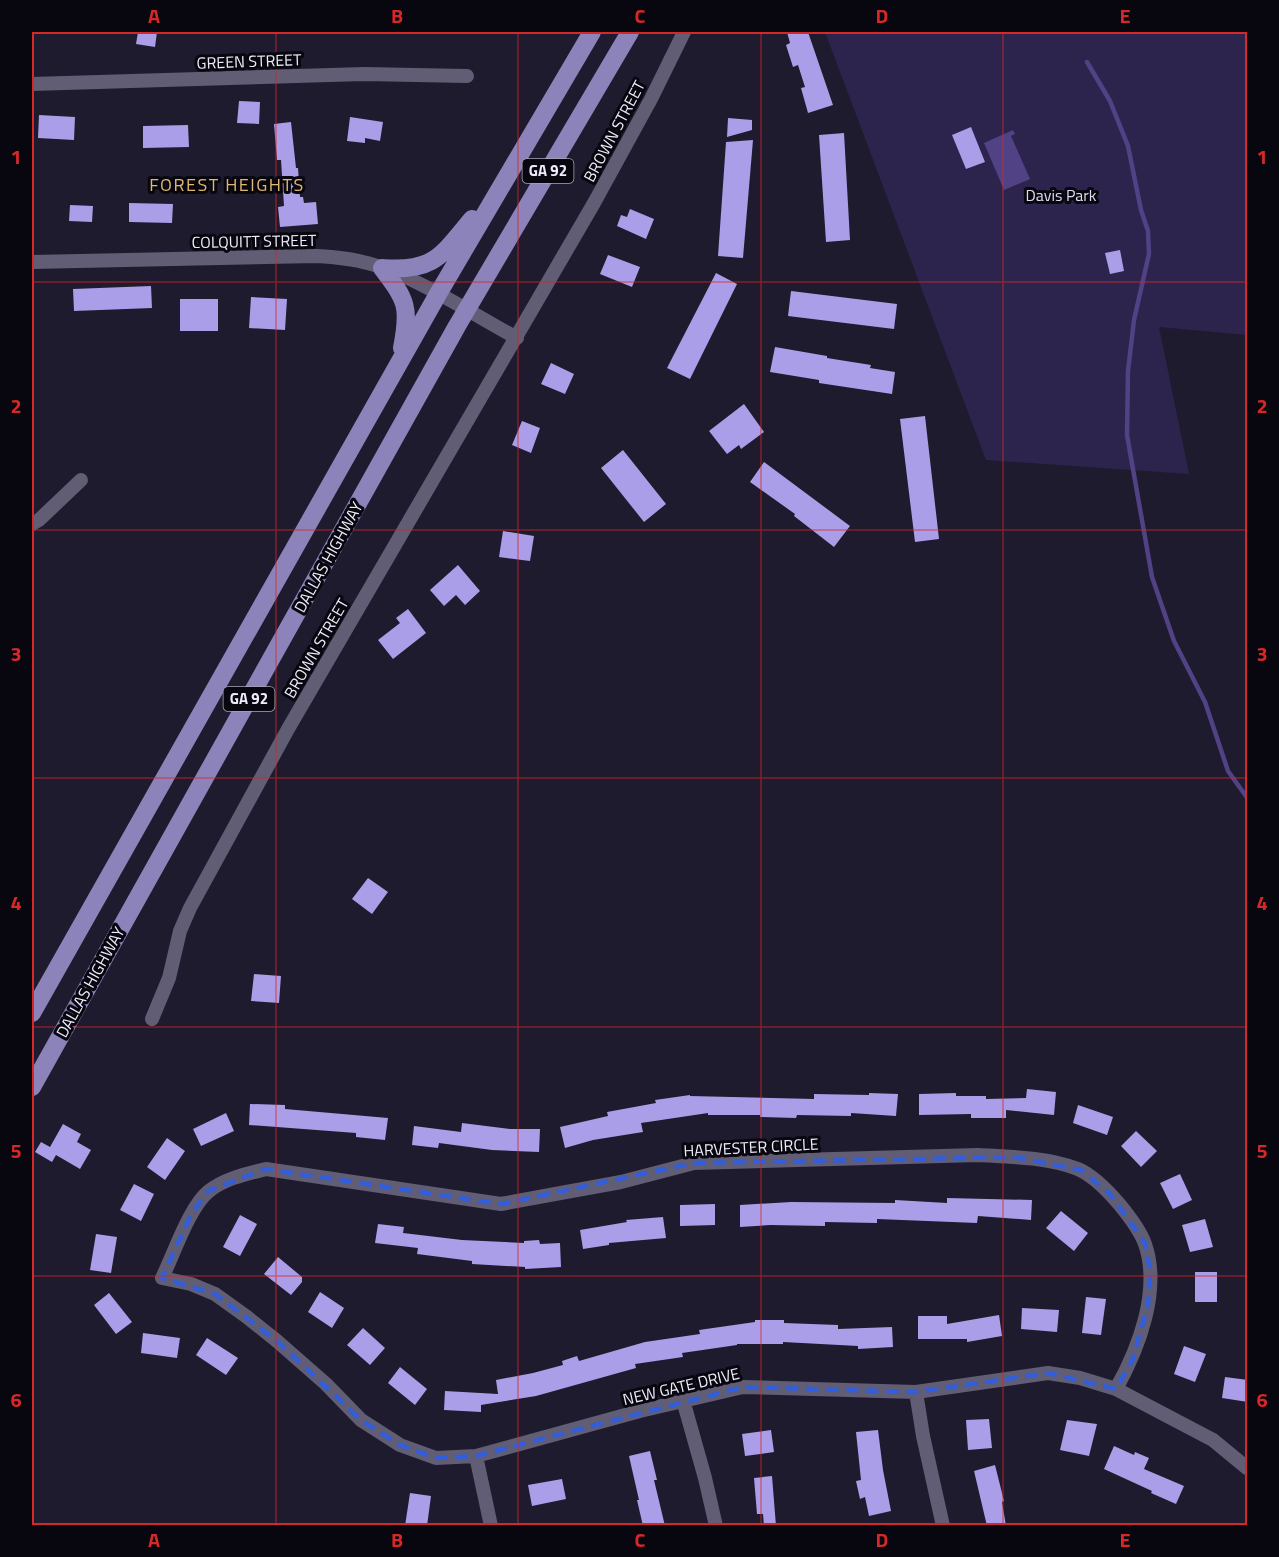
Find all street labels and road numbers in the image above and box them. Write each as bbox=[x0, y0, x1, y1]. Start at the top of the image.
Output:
street label: GREEN STREET bbox=[196, 47, 302, 75]
street label: BROWN STREET bbox=[577, 75, 651, 186]
road number: GA 92 bbox=[522, 159, 574, 183]
street label: COLQUITT STREET bbox=[191, 228, 317, 254]
street label: DALLAS HIGHWAY bbox=[288, 497, 369, 617]
street label: BROWN STREET bbox=[278, 593, 355, 702]
road number: GA 92 bbox=[224, 687, 274, 711]
street label: DALLAS HIGHWAY bbox=[50, 922, 131, 1042]
street label: HARVESTER CIRCLE bbox=[683, 1131, 819, 1163]
street label: NEW GATE DRIVE bbox=[620, 1361, 742, 1411]

